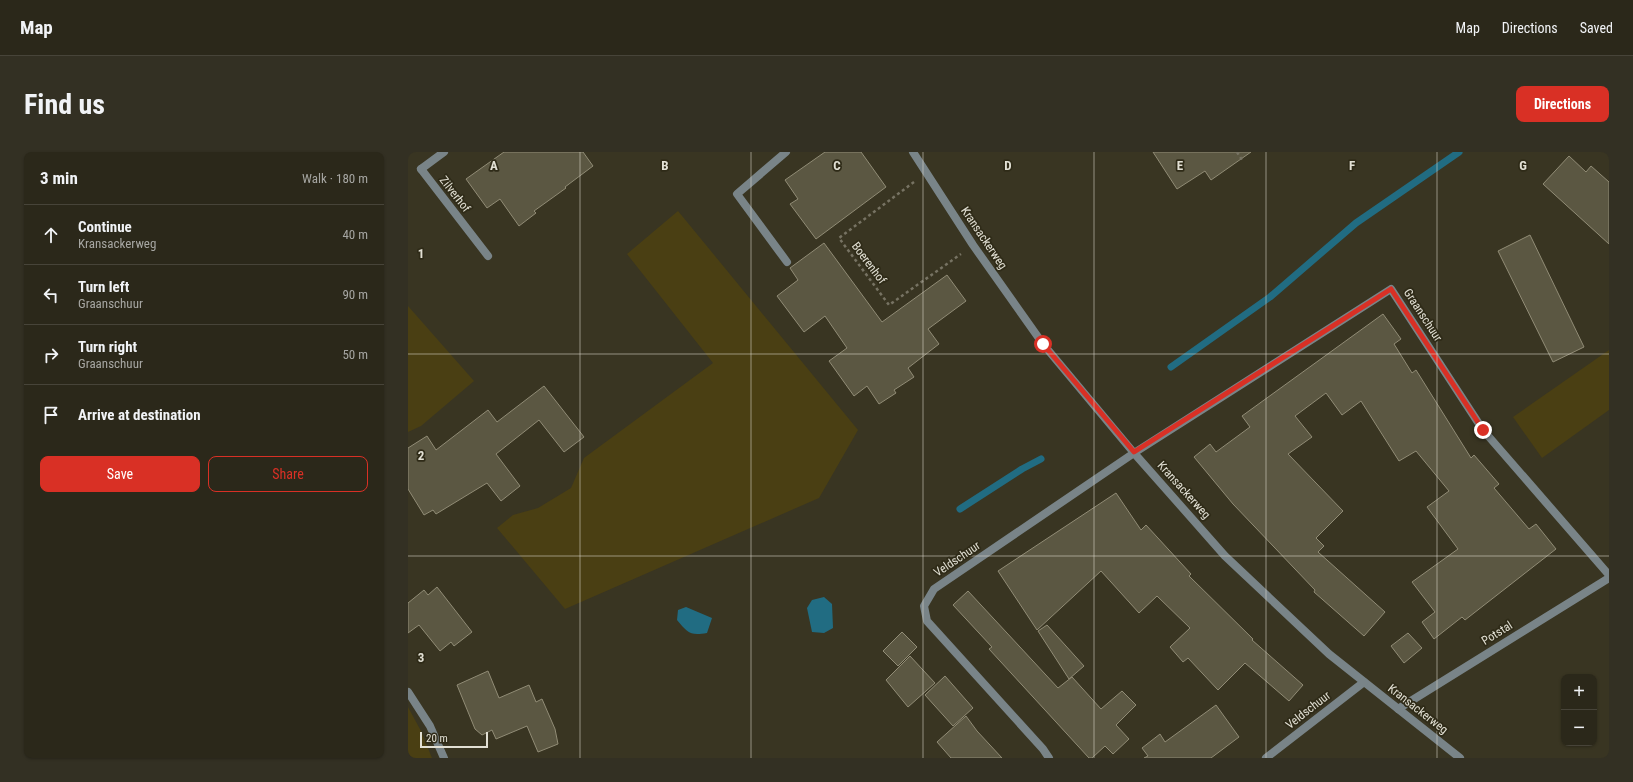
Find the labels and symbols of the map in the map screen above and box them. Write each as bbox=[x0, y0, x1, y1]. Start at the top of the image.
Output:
text: A bbox=[490, 158, 498, 173]
text: B bbox=[661, 158, 669, 173]
text: C bbox=[833, 158, 841, 173]
text: D bbox=[1004, 158, 1012, 173]
text: E bbox=[1177, 158, 1184, 173]
text: F bbox=[1349, 158, 1355, 173]
text: G bbox=[1519, 158, 1527, 173]
street label: Zilverhof bbox=[437, 173, 473, 215]
street label: Kransackerweg bbox=[958, 204, 1010, 272]
street label: Boerenhof bbox=[849, 239, 889, 287]
text: 1 bbox=[418, 246, 424, 261]
street label: Graanschuur bbox=[1401, 286, 1445, 344]
route start bbox=[1034, 335, 1052, 353]
route end bbox=[1474, 421, 1492, 439]
text: 2 bbox=[418, 448, 425, 463]
street label: Kransackerweg bbox=[1155, 458, 1213, 522]
street label: Veldschuur bbox=[931, 538, 983, 580]
street label: Potstal bbox=[1479, 618, 1515, 648]
text: 3 bbox=[418, 650, 424, 665]
street label: Kransackerweg bbox=[1385, 681, 1451, 737]
street label: Veldschuur bbox=[1283, 688, 1333, 732]
scale bar bbox=[420, 730, 488, 749]

